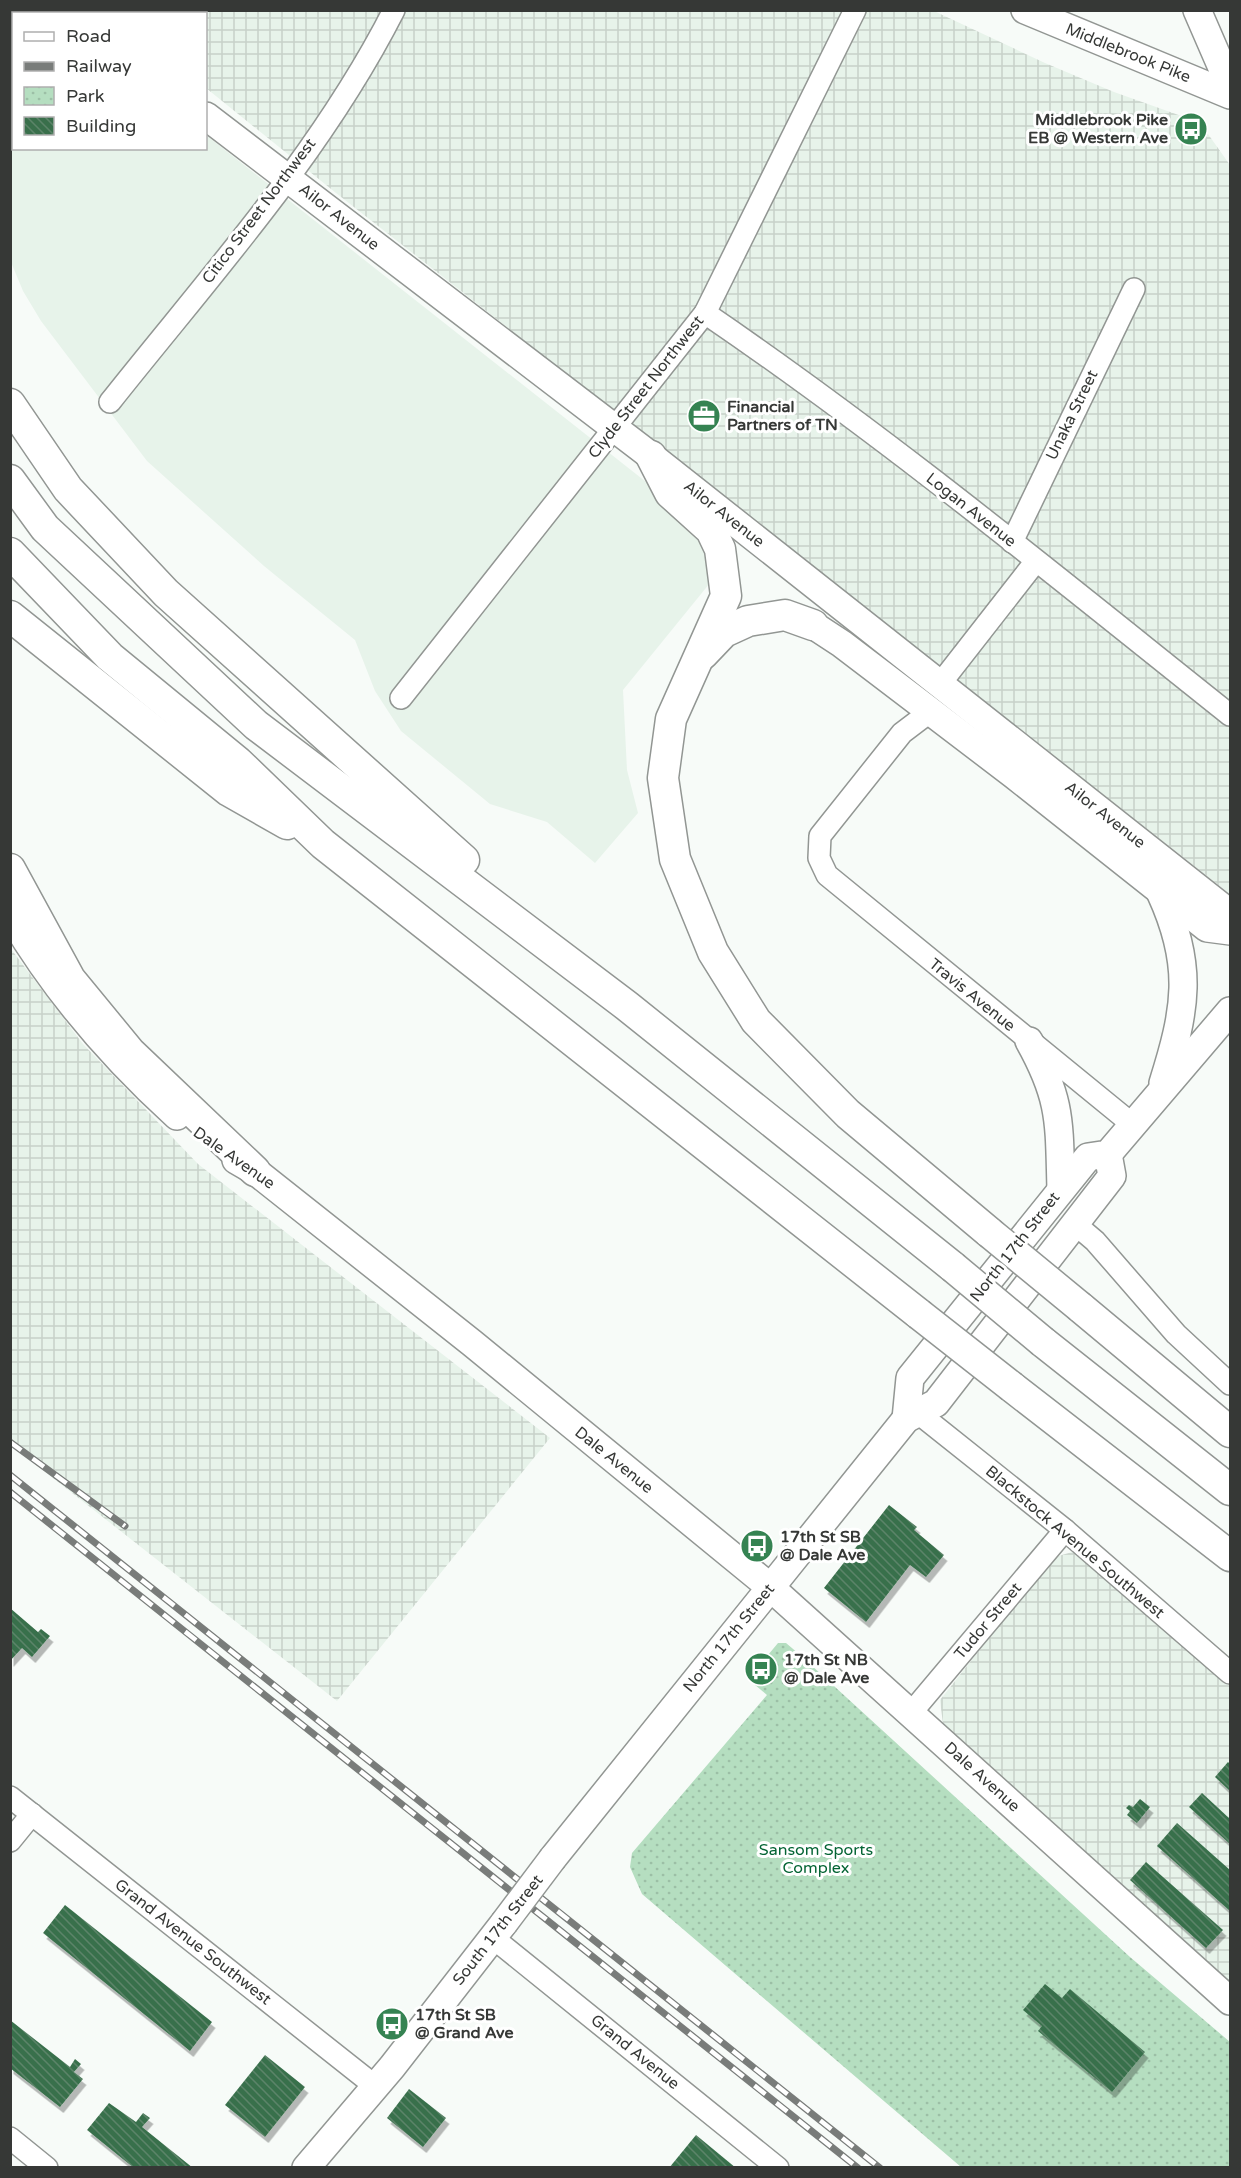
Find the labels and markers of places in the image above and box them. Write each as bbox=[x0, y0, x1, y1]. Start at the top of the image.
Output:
place label: Middlebrook Pike EB @ Western Ave bbox=[1028, 110, 1168, 148]
bus stop icon: Middlebrook Pike EB @ Western Ave bbox=[1173, 111, 1209, 147]
place label: Financial Partners of TN bbox=[727, 397, 838, 435]
office icon: Financial Partners of TN bbox=[686, 398, 722, 434]
place label: 17th St SB @ Dale Ave bbox=[780, 1527, 865, 1565]
bus stop icon: 17th St SB @ Dale Ave bbox=[739, 1528, 775, 1564]
place label: 17th St NB @ Dale Ave bbox=[784, 1650, 869, 1688]
bus stop icon: 17th St NB @ Dale Ave bbox=[743, 1651, 779, 1687]
place label: 17th St SB @ Grand Ave bbox=[415, 2005, 514, 2043]
bus stop icon: 17th St SB @ Grand Ave bbox=[374, 2006, 410, 2042]

